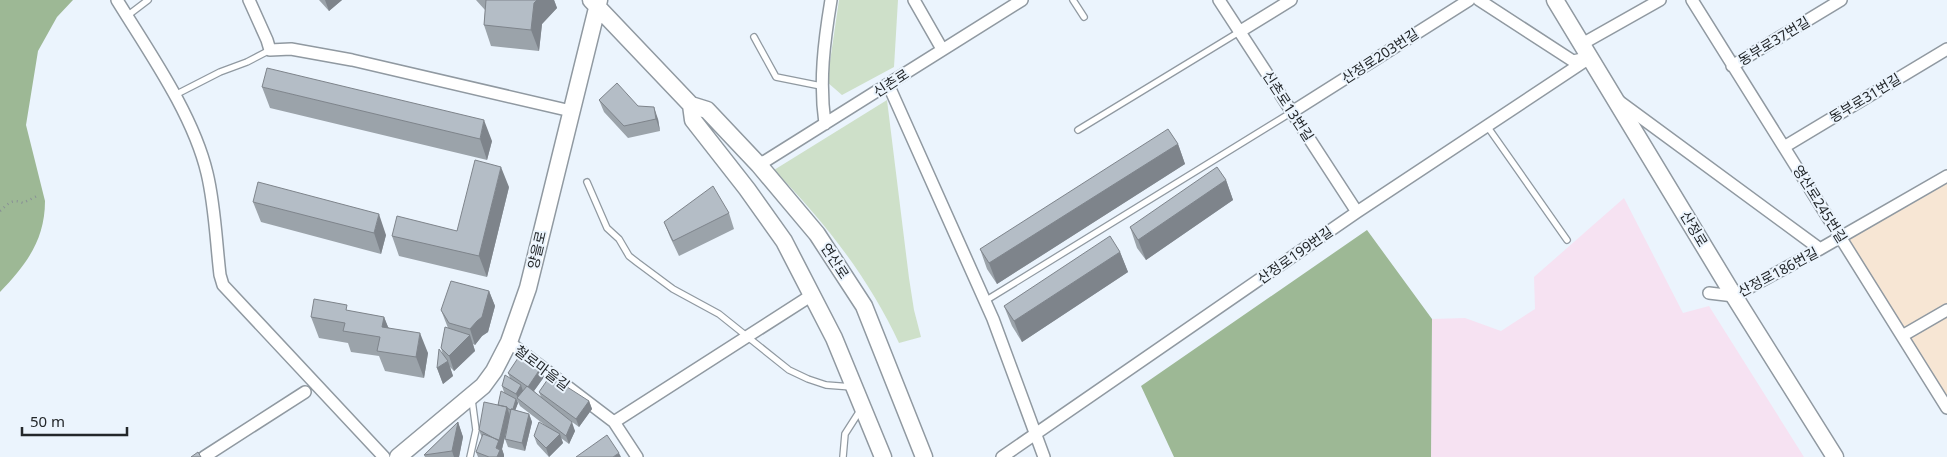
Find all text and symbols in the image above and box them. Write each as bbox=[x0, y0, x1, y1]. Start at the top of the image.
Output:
street label: 동부로37번길 bbox=[1734, 12, 1813, 69]
street label: 산정로203번길 bbox=[1337, 24, 1422, 88]
street label: 신촌로 bbox=[869, 64, 912, 101]
street label: 신촌로13번길 bbox=[1259, 67, 1318, 145]
street label: 동부로31번길 bbox=[1825, 69, 1904, 126]
street label: 영산로245번길 bbox=[1789, 161, 1852, 246]
street label: 산정로 bbox=[1676, 207, 1713, 250]
street label: 산정로199번길 bbox=[1253, 221, 1336, 288]
street label: 양을로 bbox=[523, 229, 550, 271]
street label: 연산로 bbox=[817, 239, 854, 282]
street label: 산정로186번길 bbox=[1734, 242, 1821, 301]
street label: 철로마을길 bbox=[511, 341, 574, 395]
scale bar bbox=[22, 404, 128, 436]
text: 50 m bbox=[30, 411, 65, 431]

